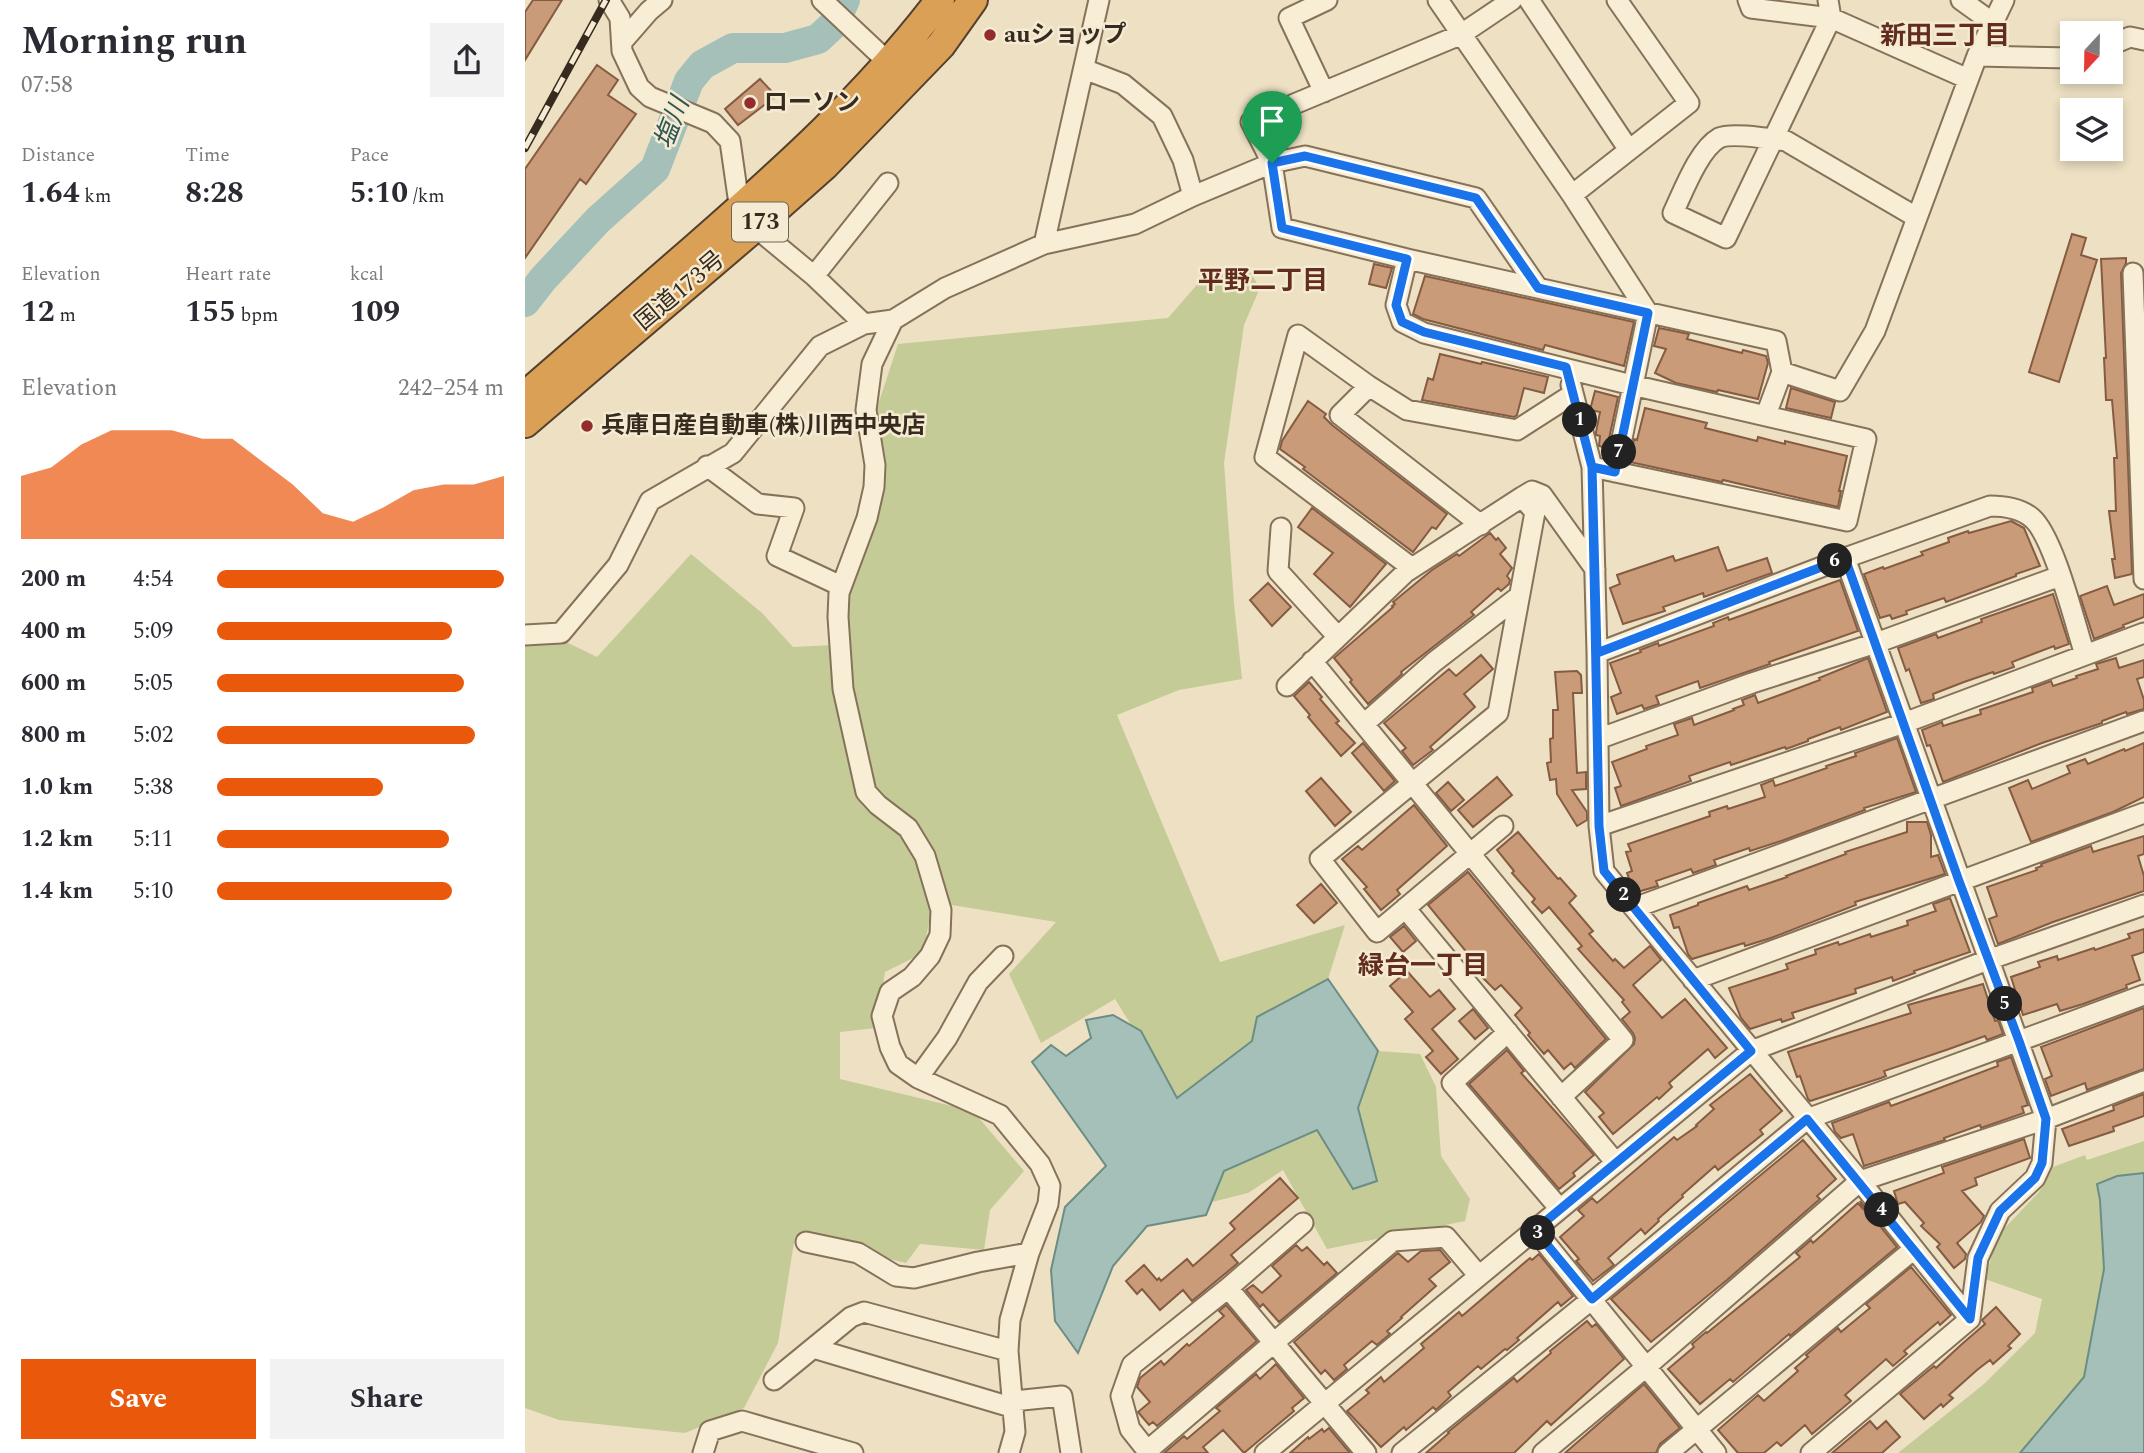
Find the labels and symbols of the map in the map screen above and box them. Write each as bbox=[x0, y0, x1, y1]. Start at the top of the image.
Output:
district label: 新田三丁目 bbox=[1880, 16, 2010, 56]
place label: auショップ bbox=[1004, 17, 1127, 53]
north arrow bbox=[2060, 21, 2123, 84]
marker: auショップ bbox=[982, 27, 998, 43]
place label: ローソン bbox=[764, 85, 860, 121]
water label: 塩川 bbox=[644, 89, 701, 154]
pin bbox=[1242, 91, 1302, 163]
marker: ローソン bbox=[742, 95, 758, 111]
road number: 173 bbox=[732, 202, 788, 242]
street label: 国道173号 bbox=[627, 243, 733, 339]
district label: 平野二丁目 bbox=[1198, 261, 1328, 301]
pin: 1 bbox=[1563, 402, 1597, 438]
place label: 兵庫日産自動車(株)川西中央店 bbox=[601, 408, 926, 444]
marker: 兵庫日産自動車(株)川西中央店 bbox=[579, 418, 595, 434]
pin: 7 bbox=[1601, 434, 1637, 470]
pin: 6 bbox=[1817, 544, 1853, 578]
pin: 2 bbox=[1607, 878, 1641, 912]
district label: 緑台一丁目 bbox=[1358, 946, 1488, 986]
pin: 5 bbox=[1987, 986, 2023, 1021]
pin: 4 bbox=[1865, 1192, 1899, 1228]
pin: 3 bbox=[1521, 1216, 1555, 1250]

